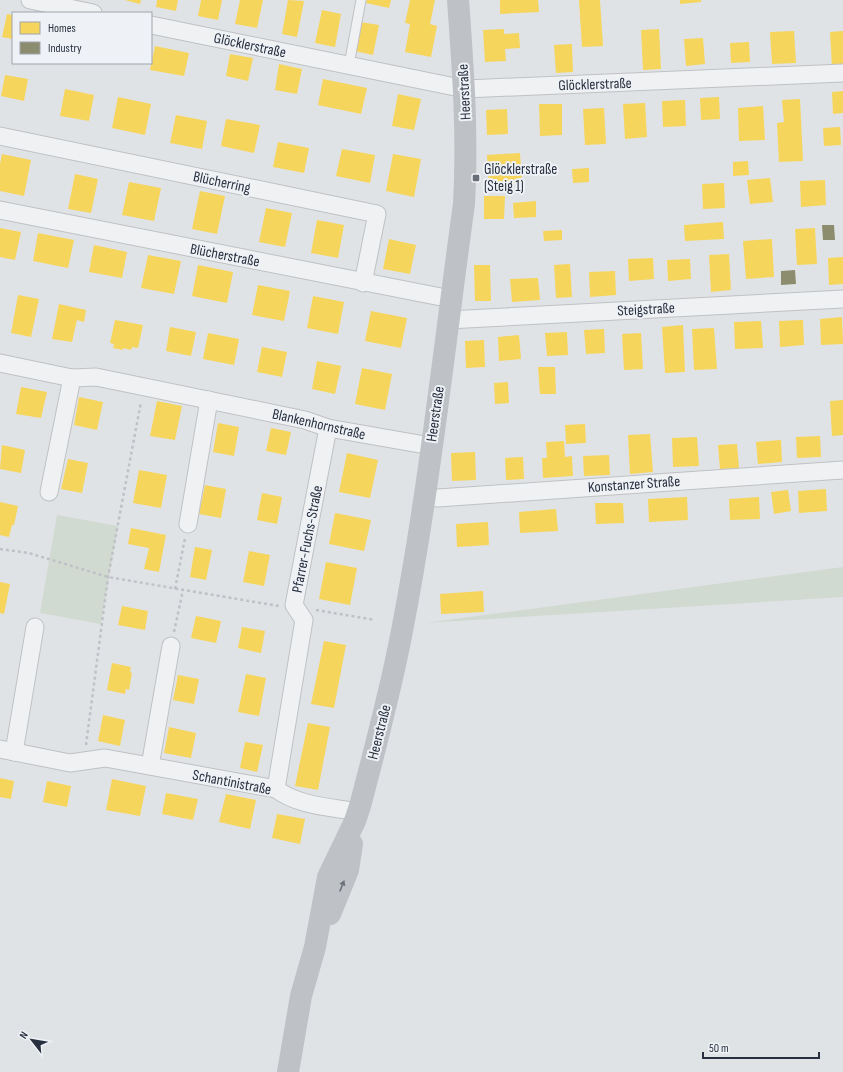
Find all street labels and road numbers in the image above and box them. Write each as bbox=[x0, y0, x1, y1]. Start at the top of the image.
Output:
street label: Glöcklerstraße bbox=[212, 29, 288, 62]
street label: Heerstraße bbox=[454, 64, 475, 120]
street label: Glöcklerstraße bbox=[558, 74, 632, 95]
street label: Blücherring bbox=[192, 167, 252, 198]
street label: Blücherstraße bbox=[189, 239, 261, 272]
street label: Steigstraße bbox=[617, 298, 675, 320]
street label: Heerstraße bbox=[422, 385, 449, 443]
street label: Blankenhornstraße bbox=[270, 405, 367, 444]
street label: Konstanzer Straße bbox=[587, 472, 681, 497]
street label: Pfarrer-Fuchs-Straße bbox=[288, 484, 327, 594]
street label: Heerstraße bbox=[364, 703, 395, 762]
street label: Schantinistraße bbox=[191, 766, 273, 799]

